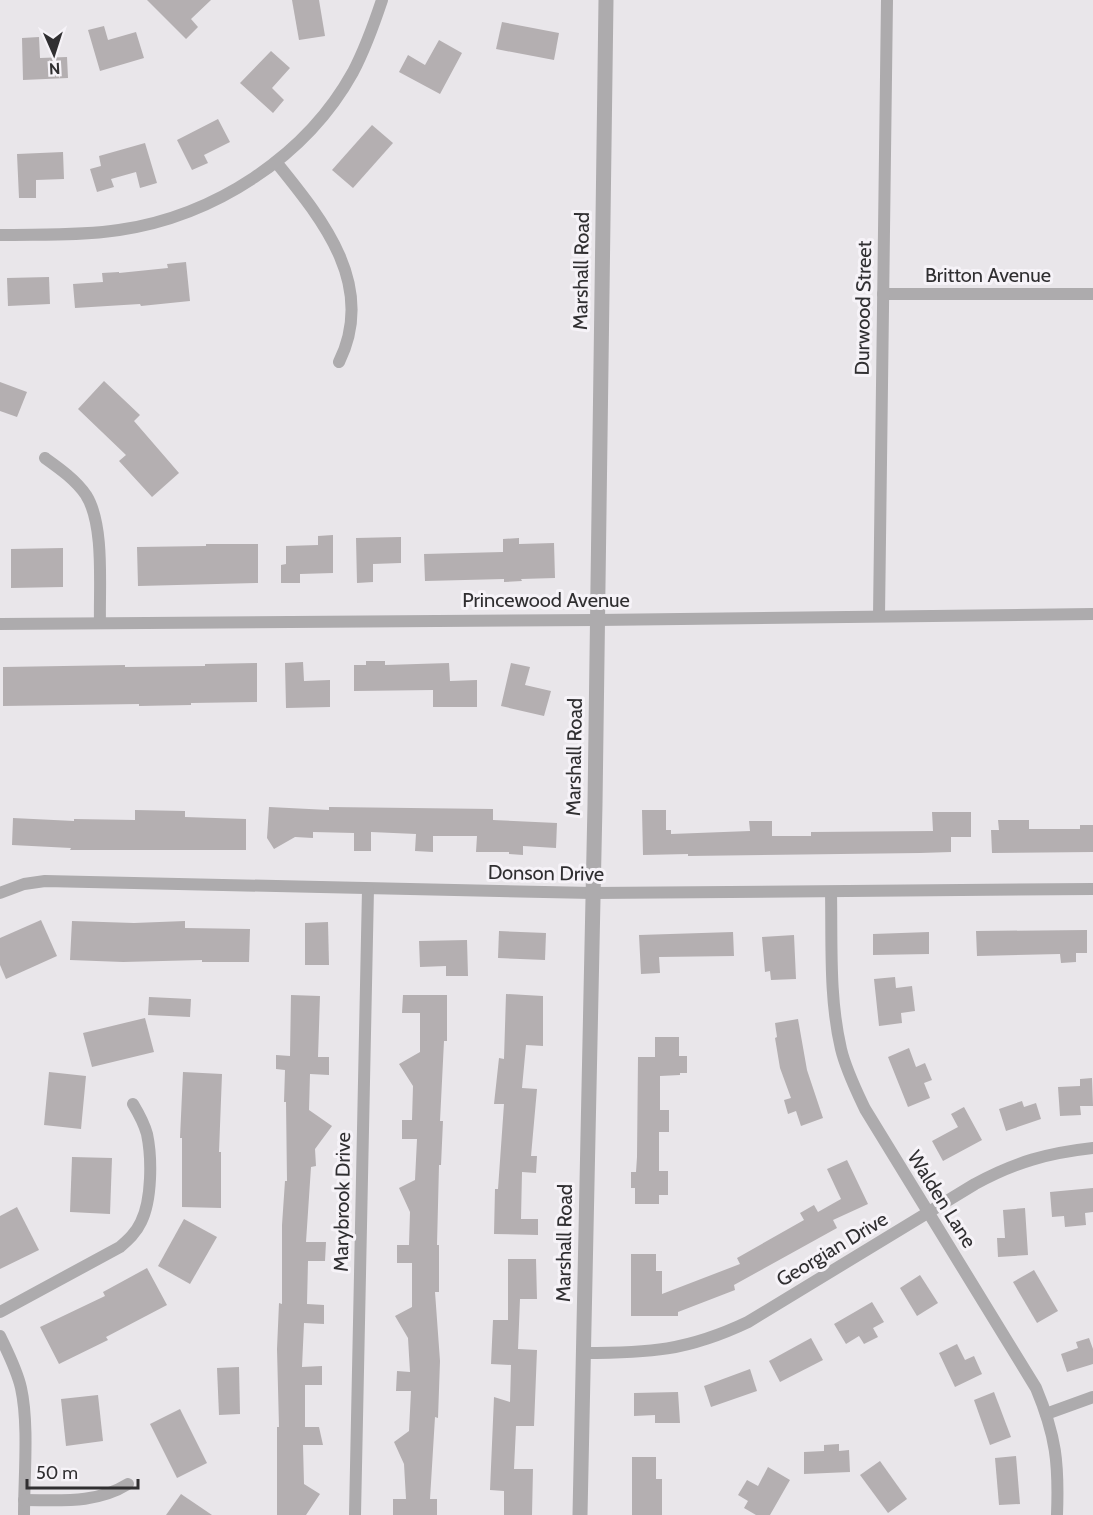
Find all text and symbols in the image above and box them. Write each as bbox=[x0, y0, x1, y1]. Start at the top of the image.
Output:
north arrow bbox=[24, 24, 84, 84]
text: N bbox=[49, 59, 61, 78]
street label: Marshall Road bbox=[568, 212, 594, 330]
street label: Durwood Street bbox=[850, 240, 876, 376]
street label: Britton Avenue bbox=[925, 263, 1051, 287]
street label: Princewood Avenue bbox=[462, 588, 630, 612]
street label: Marshall Road bbox=[561, 698, 587, 816]
street label: Donson Drive bbox=[488, 860, 604, 886]
street label: Marybrook Drive bbox=[329, 1132, 355, 1272]
street label: Walden Lane bbox=[903, 1146, 981, 1252]
street label: Marshall Road bbox=[551, 1184, 577, 1302]
street label: Georgian Drive bbox=[772, 1206, 892, 1292]
scale bar bbox=[27, 1452, 138, 1490]
text: 50 m bbox=[36, 1462, 78, 1484]

